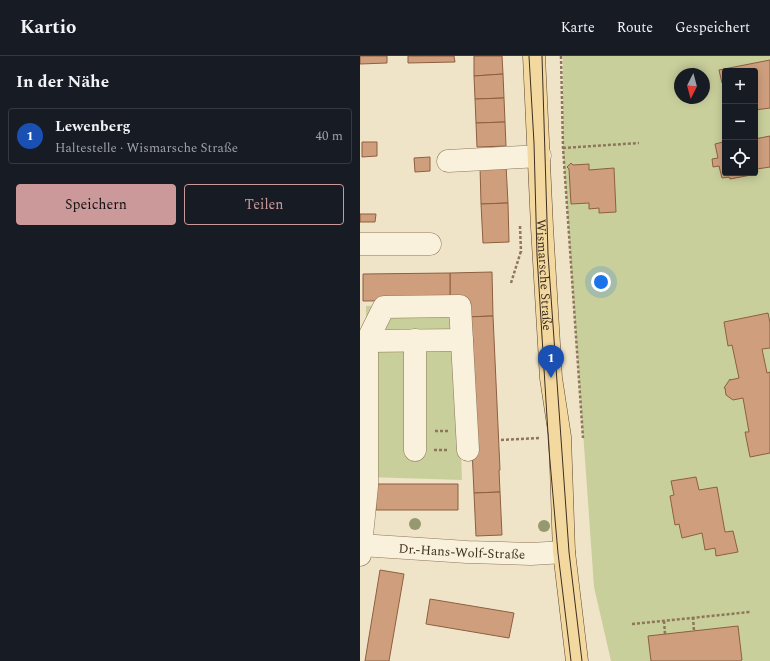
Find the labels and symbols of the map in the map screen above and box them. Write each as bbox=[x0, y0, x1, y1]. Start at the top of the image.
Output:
north arrow bbox=[674, 68, 710, 104]
street label: Wismarsche Straße bbox=[531, 219, 557, 331]
your location bbox=[591, 272, 611, 292]
pin: 1 bbox=[538, 345, 564, 378]
street label: Dr.-Hans-Wolf-Straße bbox=[398, 539, 525, 565]

